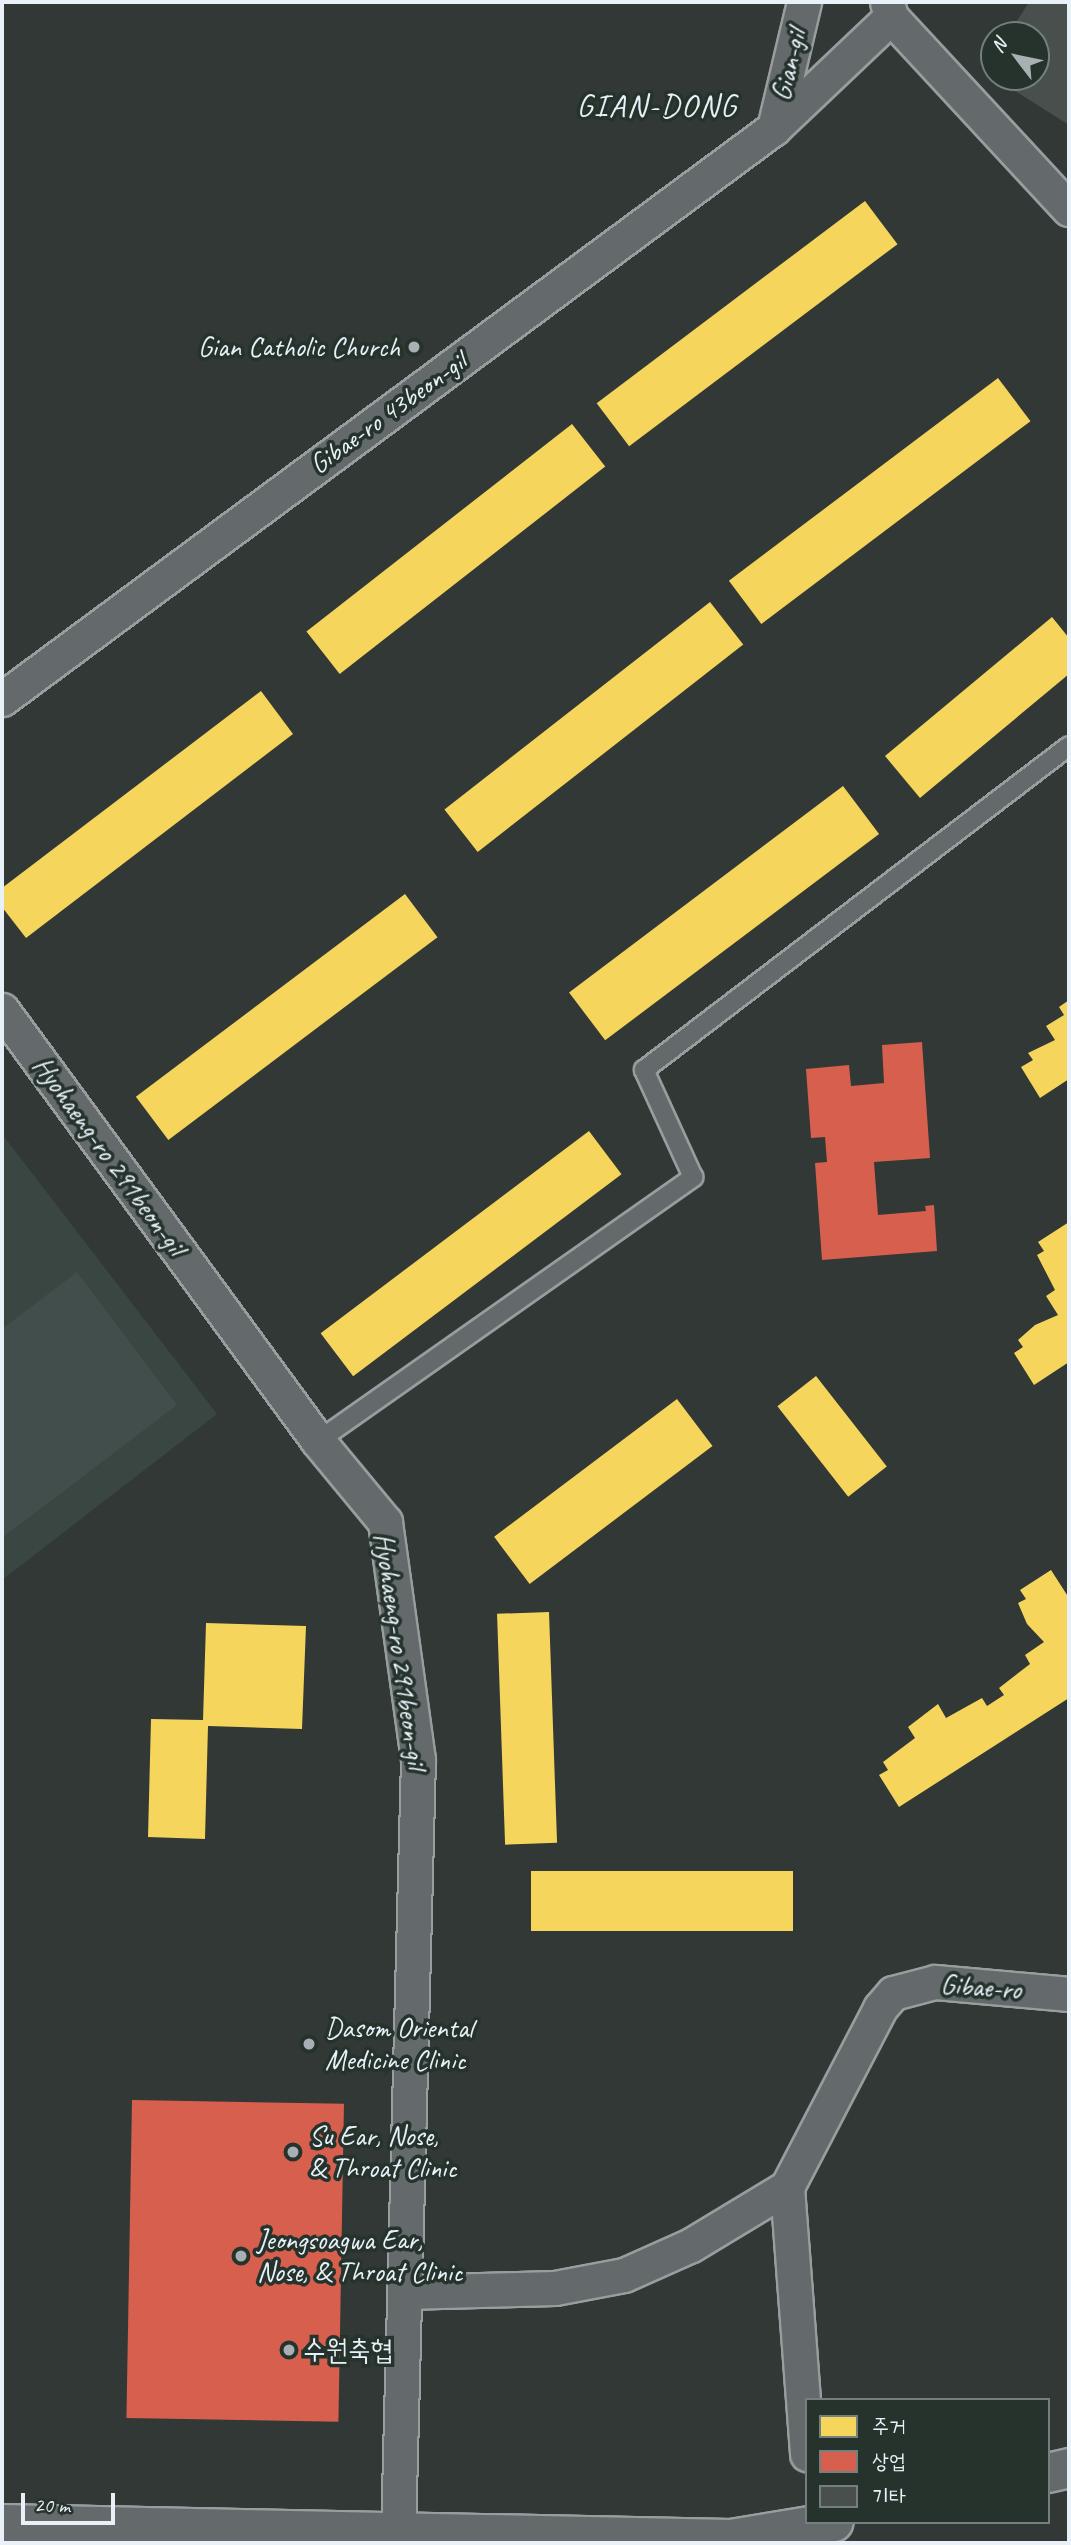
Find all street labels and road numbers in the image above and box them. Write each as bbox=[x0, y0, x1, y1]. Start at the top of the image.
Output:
street label: Gian-gil bbox=[764, 26, 814, 104]
street label: Gibae-ro 43beon-gil bbox=[303, 345, 473, 481]
street label: Hyohaeng-ro 291beon-gil bbox=[26, 1050, 192, 1262]
street label: Hyohaeng-ro 291beon-gil bbox=[367, 1531, 433, 1771]
street label: Gibae-ro bbox=[940, 1967, 1022, 2007]

